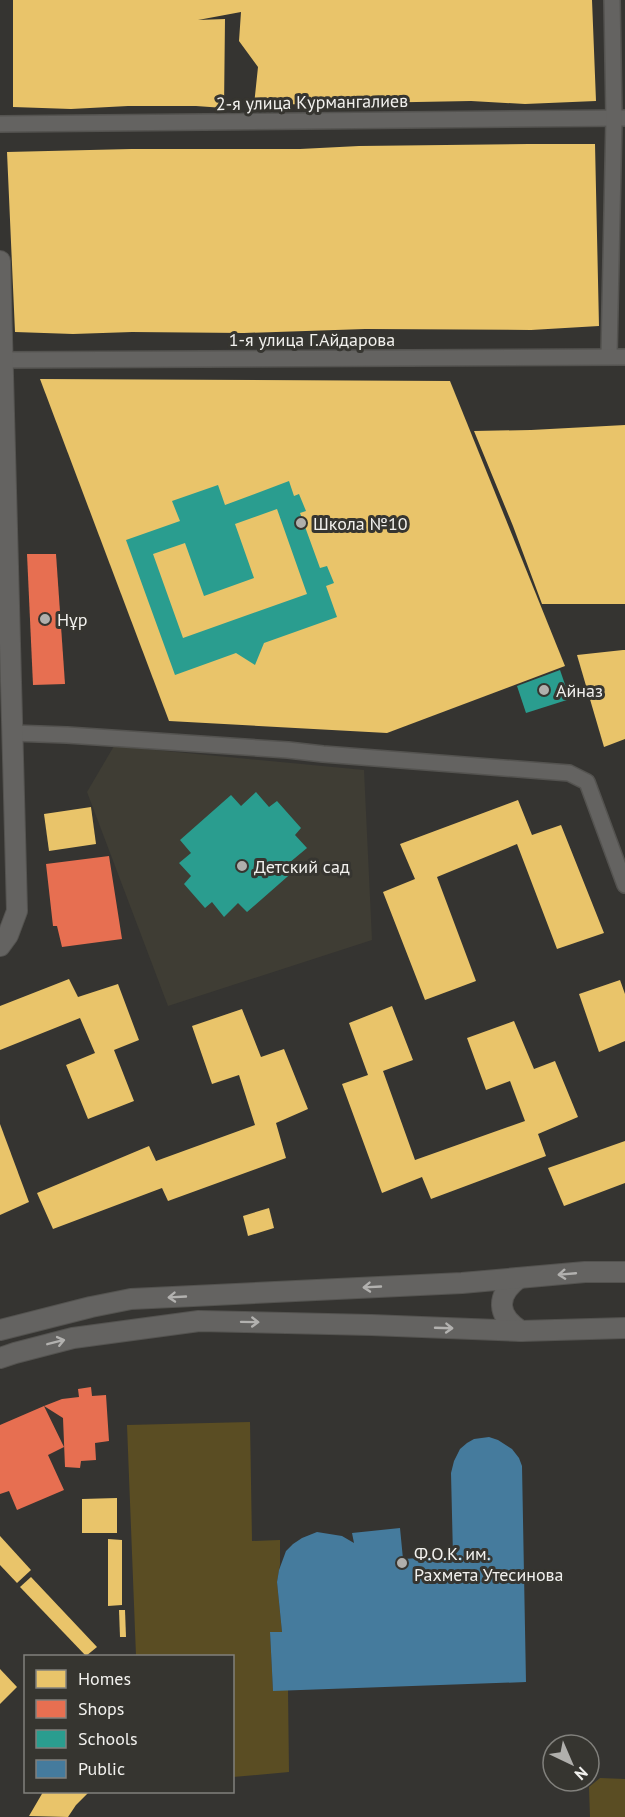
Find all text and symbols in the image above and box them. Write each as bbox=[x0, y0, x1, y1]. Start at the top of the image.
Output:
street label: 2-я улица Курмангалиев bbox=[216, 89, 408, 115]
street label: 1-я улица Г.Айдарова bbox=[229, 328, 395, 351]
place label: Школа №10 bbox=[313, 512, 408, 535]
marker: Школа №10 bbox=[294, 516, 308, 530]
place label: Нұр bbox=[57, 608, 88, 631]
marker: Нұр bbox=[38, 612, 52, 626]
place label: Айназ bbox=[556, 679, 603, 702]
marker: Айназ bbox=[537, 683, 551, 697]
place label: Детский сад bbox=[254, 855, 350, 878]
marker: Детский сад bbox=[235, 859, 249, 873]
one-way arrow bbox=[557, 1269, 577, 1280]
one-way arrow bbox=[363, 1282, 383, 1293]
one-way arrow bbox=[168, 1292, 188, 1303]
one-way arrow bbox=[239, 1317, 259, 1328]
one-way arrow bbox=[434, 1323, 454, 1334]
one-way arrow bbox=[46, 1336, 65, 1348]
place label: Ф.О.К. им. Рахмета Утесинова bbox=[414, 1542, 564, 1586]
marker: Ф.О.К. им. Рахмета Утесинова bbox=[395, 1556, 409, 1570]
legend bbox=[24, 1655, 234, 1793]
text: Homes bbox=[78, 1667, 131, 1690]
text: Shops bbox=[78, 1697, 124, 1720]
text: Schools bbox=[78, 1727, 138, 1750]
north arrow bbox=[541, 1733, 601, 1793]
text: Public bbox=[78, 1757, 125, 1780]
text: N bbox=[571, 1763, 592, 1785]

